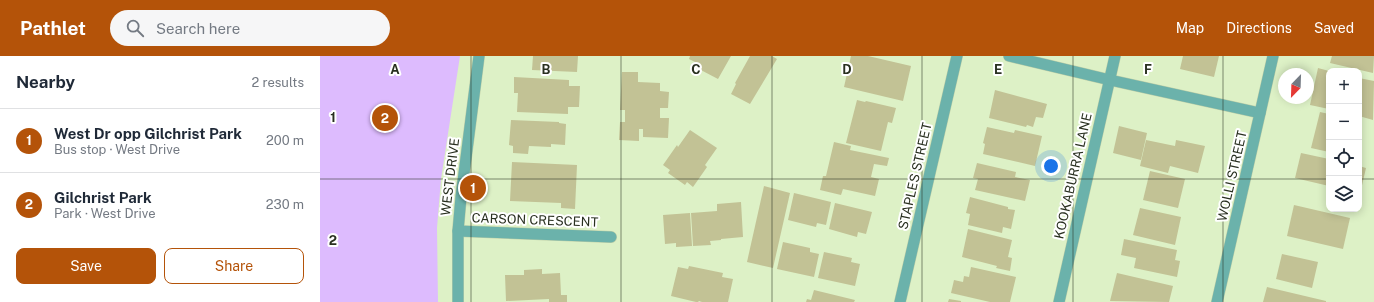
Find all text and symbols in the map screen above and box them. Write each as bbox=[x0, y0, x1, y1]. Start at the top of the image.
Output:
search box bbox=[110, 10, 390, 46]
text: Pathlet bbox=[20, 17, 86, 39]
icon: search bbox=[124, 17, 146, 39]
text: Search here bbox=[156, 20, 240, 37]
text: Map bbox=[1176, 20, 1204, 36]
text: Directions bbox=[1226, 20, 1292, 36]
text: Saved bbox=[1314, 20, 1354, 36]
text: A bbox=[390, 62, 400, 77]
text: B bbox=[542, 62, 551, 77]
text: C bbox=[691, 62, 701, 77]
text: D bbox=[842, 62, 852, 77]
text: E bbox=[994, 62, 1002, 77]
text: F bbox=[1144, 62, 1152, 77]
north arrow bbox=[1278, 68, 1314, 104]
map controls bbox=[1326, 68, 1362, 212]
button: + bbox=[1326, 68, 1362, 104]
text: Nearby bbox=[16, 72, 75, 92]
text: 2 results bbox=[252, 75, 304, 90]
pin: 2 bbox=[372, 103, 398, 133]
button: − bbox=[1326, 104, 1362, 140]
text: 1 bbox=[330, 110, 336, 125]
street label: KOOKABURRA LANE bbox=[1051, 112, 1095, 240]
street label: STAPLES STREET bbox=[895, 121, 935, 231]
text: West Dr opp Gilchrist Park bbox=[54, 125, 242, 142]
street label: WOLLI STREET bbox=[1214, 129, 1250, 223]
text: 1 bbox=[26, 133, 32, 148]
text: 200 m bbox=[266, 133, 304, 148]
street label: WEST DRIVE bbox=[438, 137, 462, 217]
button: locate bbox=[1326, 140, 1362, 176]
text: Bus stop · West Drive bbox=[54, 142, 180, 157]
your location bbox=[1041, 156, 1061, 176]
pin: 1 bbox=[460, 173, 486, 203]
button: layers bbox=[1326, 176, 1362, 212]
text: Gilchrist Park bbox=[54, 189, 152, 206]
text: 2 bbox=[25, 197, 33, 212]
text: 230 m bbox=[266, 197, 304, 212]
text: Park · West Drive bbox=[54, 206, 156, 221]
street label: CARSON CRESCENT bbox=[471, 210, 599, 230]
text: 2 bbox=[329, 233, 337, 248]
button: Save bbox=[16, 248, 156, 284]
button: Share bbox=[164, 248, 304, 284]

